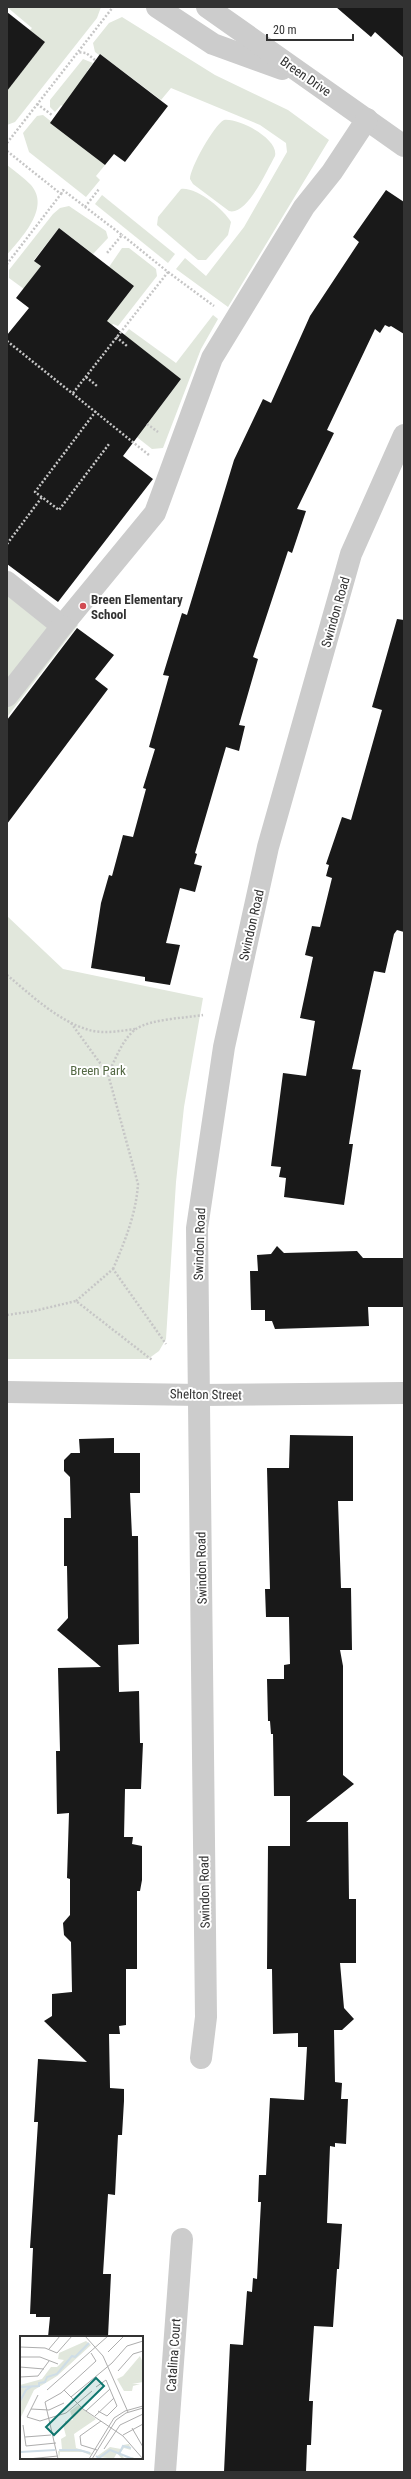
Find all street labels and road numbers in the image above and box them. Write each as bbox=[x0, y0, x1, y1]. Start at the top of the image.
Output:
street label: Breen Drive bbox=[278, 54, 334, 99]
street label: Swindon Road bbox=[318, 575, 353, 649]
street label: Swindon Road bbox=[236, 888, 267, 962]
street label: Swindon Road bbox=[191, 1207, 208, 1281]
street label: Shelton Street bbox=[170, 1386, 242, 1403]
street label: Swindon Road bbox=[193, 1531, 210, 1605]
street label: Swindon Road bbox=[196, 1855, 213, 1929]
street label: Catalina Court bbox=[163, 2318, 184, 2392]

